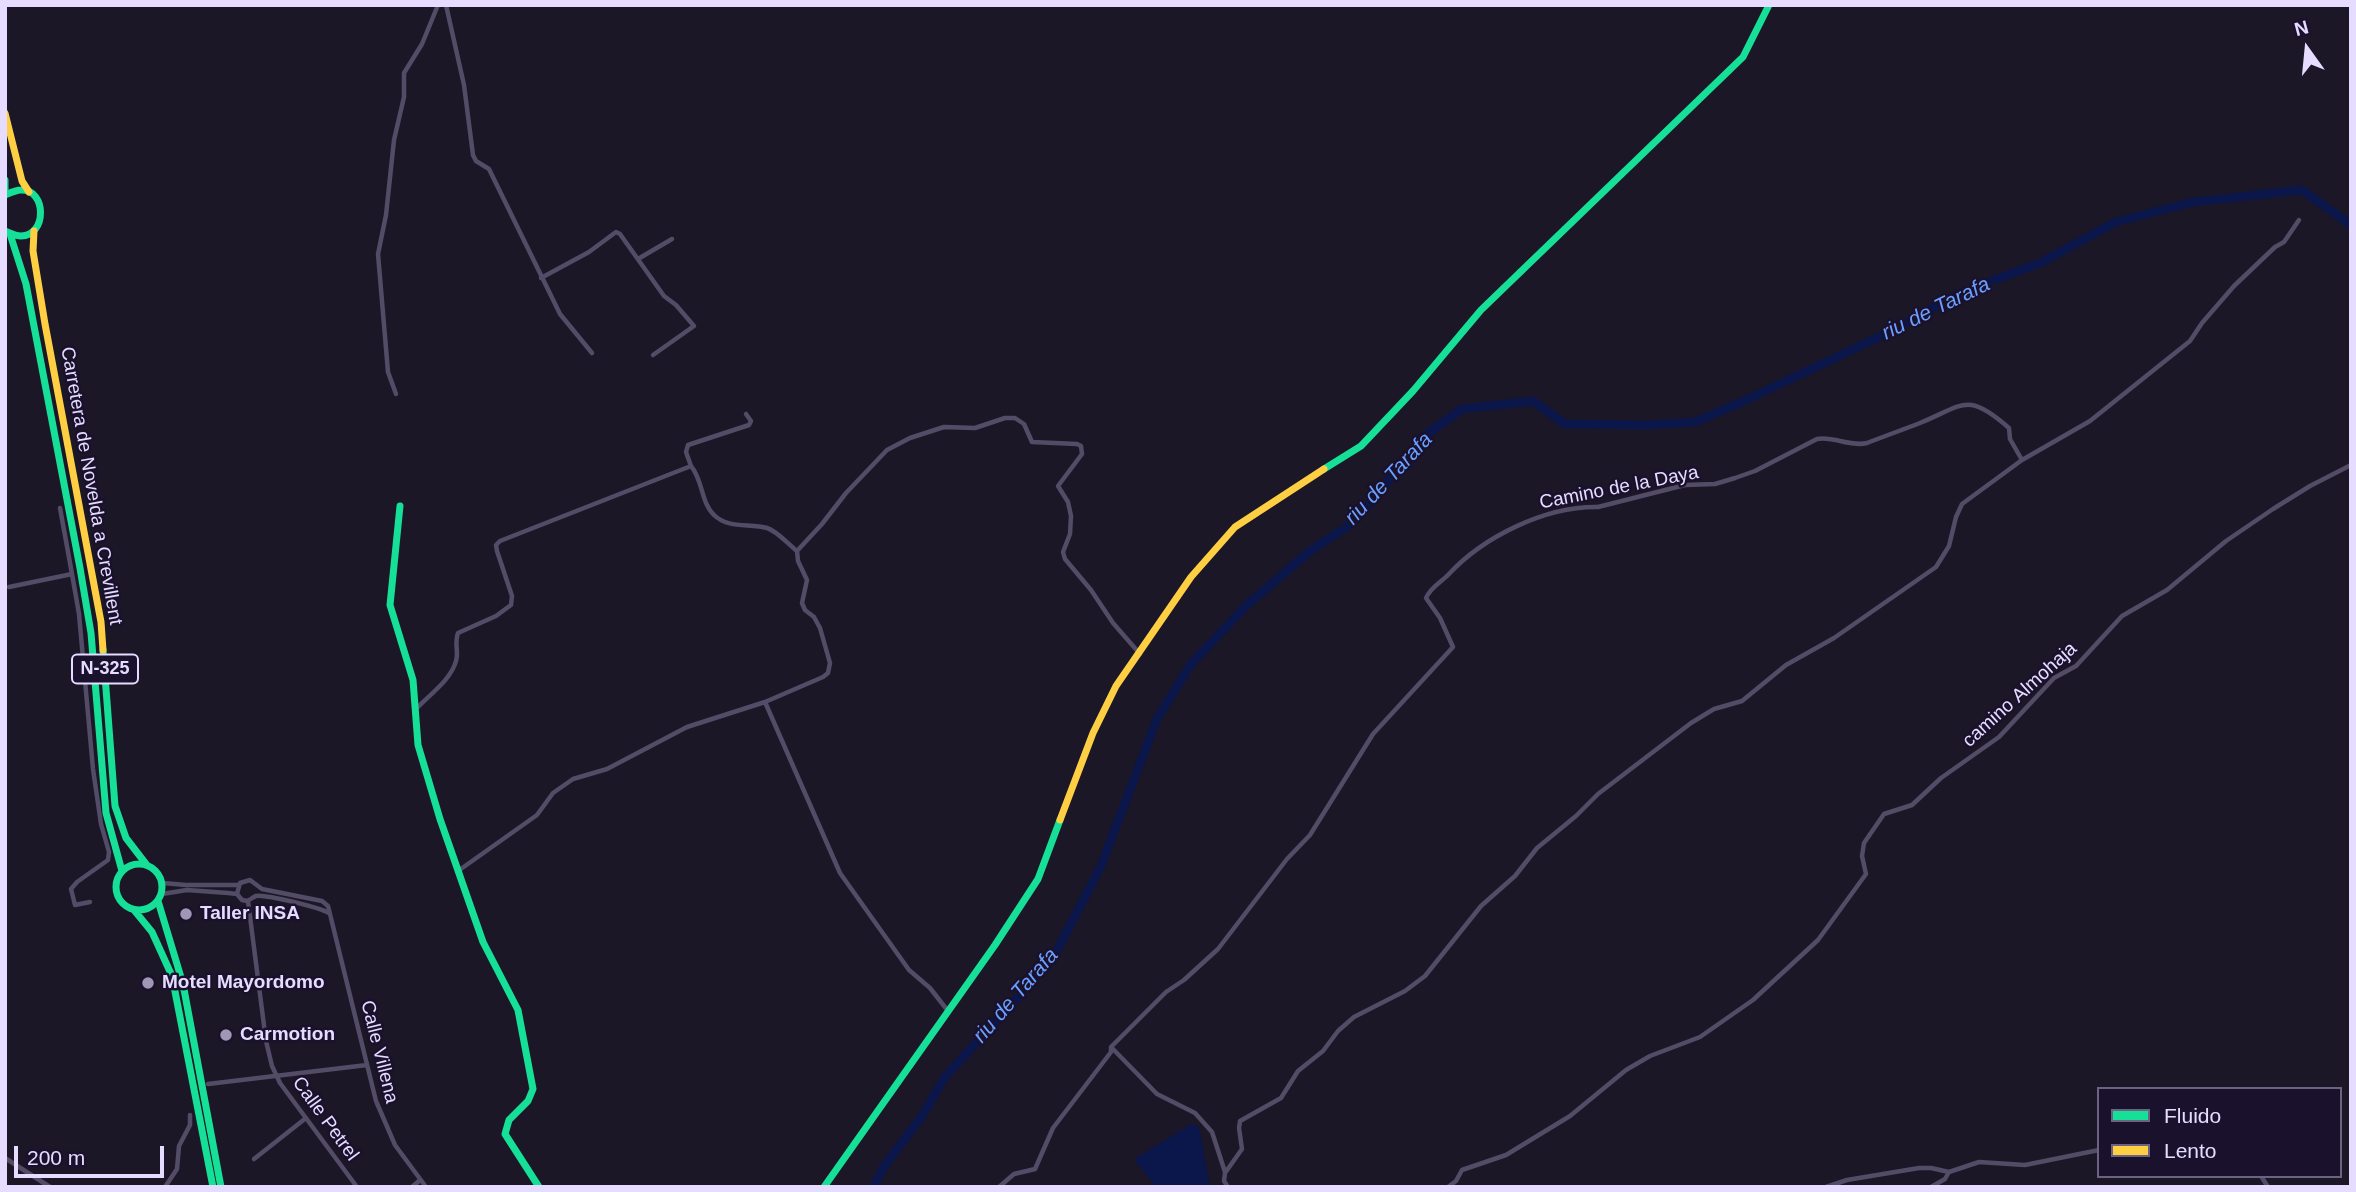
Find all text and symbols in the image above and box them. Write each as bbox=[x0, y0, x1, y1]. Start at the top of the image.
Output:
north arrow bbox=[2272, 14, 2342, 84]
text: N bbox=[2292, 16, 2311, 40]
water label: riu de Tarafa bbox=[1878, 272, 1994, 346]
street label: Carretera de Novelda a Crevillent bbox=[55, 345, 127, 627]
water label: riu de Tarafa bbox=[1340, 428, 1438, 530]
street label: Camino de la Daya bbox=[1538, 461, 1700, 515]
street label: camino Almohaja bbox=[1958, 638, 2082, 752]
road number: N-325 bbox=[72, 654, 138, 684]
place label: Taller INSA bbox=[200, 903, 300, 925]
marker: Taller INSA bbox=[178, 906, 194, 922]
water label: riu de Tarafa bbox=[968, 944, 1064, 1048]
place label: Motel Mayordomo bbox=[162, 972, 325, 994]
marker: Motel Mayordomo bbox=[140, 975, 156, 991]
street label: Calle Villena bbox=[355, 998, 403, 1106]
place label: Carmotion bbox=[240, 1024, 335, 1046]
marker: Carmotion bbox=[218, 1027, 234, 1043]
street label: Calle Petrel bbox=[287, 1073, 363, 1165]
legend bbox=[2097, 1087, 2342, 1178]
text: Fluido bbox=[2164, 1104, 2221, 1127]
scale bar bbox=[18, 1132, 168, 1176]
text: Lento bbox=[2164, 1139, 2217, 1162]
text: 200 m bbox=[27, 1146, 85, 1169]

